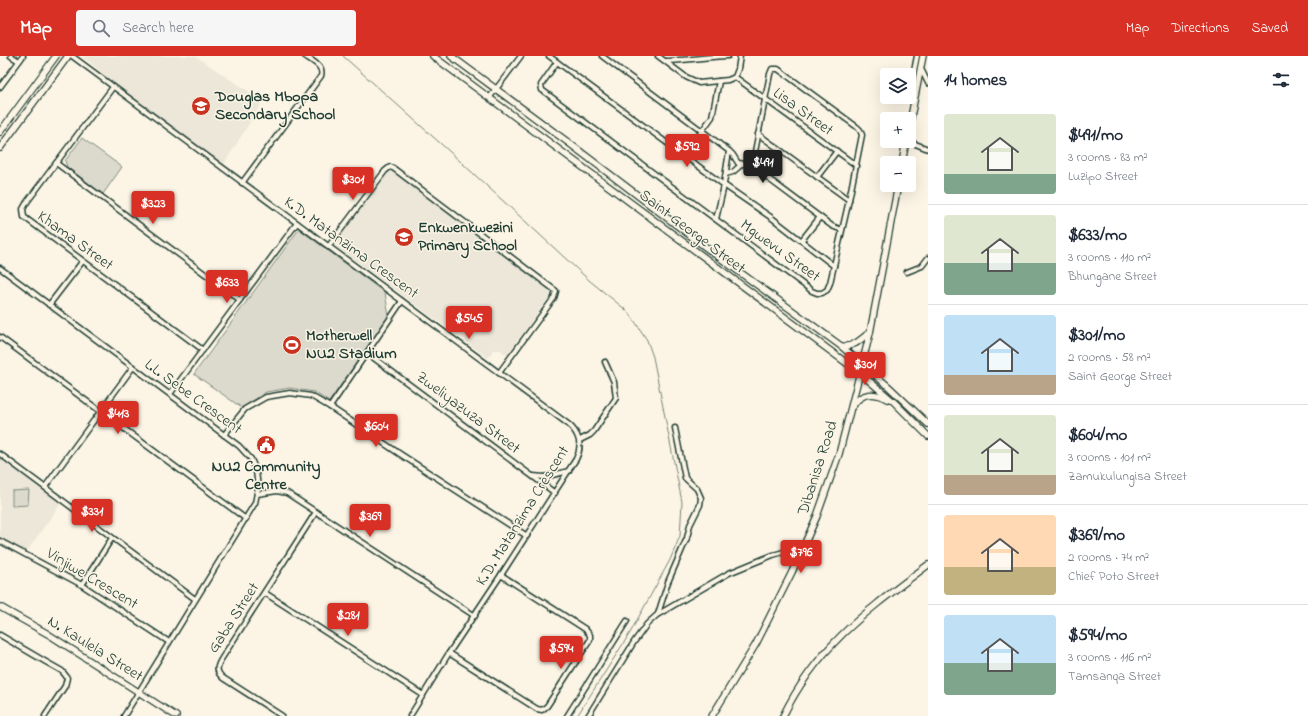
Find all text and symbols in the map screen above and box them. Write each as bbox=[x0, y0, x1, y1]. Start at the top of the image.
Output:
search box bbox=[76, 10, 356, 46]
text: Map bbox=[20, 15, 52, 42]
icon: search bbox=[90, 17, 112, 39]
text: Search here bbox=[122, 17, 194, 39]
text: Map bbox=[1126, 18, 1149, 39]
text: Directions bbox=[1171, 18, 1229, 39]
text: Saved bbox=[1251, 18, 1288, 39]
map controls bbox=[880, 68, 916, 192]
button: layers bbox=[880, 68, 916, 104]
text: 14 homes bbox=[944, 68, 1007, 93]
icon: filters bbox=[1270, 69, 1292, 91]
street label: Lisa Street bbox=[768, 82, 839, 143]
place label: Douglas Mbopa Secondary School bbox=[214, 85, 335, 128]
school or university icon: Douglas Mbopa Secondary School bbox=[190, 95, 212, 117]
button: + bbox=[880, 112, 916, 148]
text: $491/mo bbox=[1068, 123, 1123, 148]
icon: home bbox=[976, 130, 1024, 178]
pin: $592 bbox=[663, 134, 711, 168]
text: $592 bbox=[674, 137, 700, 156]
text: 3 rooms · 83 m² bbox=[1068, 148, 1148, 167]
pin: $491 bbox=[739, 150, 787, 184]
text: $491 bbox=[752, 153, 774, 172]
button: − bbox=[880, 156, 916, 192]
pin: $301 bbox=[329, 167, 377, 201]
text: Luzipo Street bbox=[1068, 167, 1138, 186]
text: $301 bbox=[342, 170, 364, 189]
street label: Saint George Street bbox=[634, 184, 751, 281]
pin: $323 bbox=[129, 191, 177, 225]
street label: K.D. Matanzima Crescent bbox=[279, 191, 424, 306]
text: $323 bbox=[140, 194, 166, 213]
street label: Khama Street bbox=[32, 205, 119, 277]
street label: Mgwevu Street bbox=[735, 214, 826, 289]
place label: Enkwenkwezini Primary School bbox=[418, 216, 517, 259]
text: $633/mo bbox=[1068, 223, 1127, 248]
school or university icon: Enkwenkwezini Primary School bbox=[393, 226, 415, 248]
icon: home bbox=[976, 231, 1024, 279]
text: 3 rooms · 110 m² bbox=[1068, 248, 1151, 267]
text: Bhungane Street bbox=[1068, 267, 1157, 286]
pin: $633 bbox=[203, 270, 251, 304]
text: $633 bbox=[215, 273, 239, 292]
pin: $545 bbox=[445, 306, 493, 340]
text: $545 bbox=[455, 309, 483, 328]
text: $301/mo bbox=[1068, 323, 1125, 348]
place label: Motherwell NU2 Stadium bbox=[306, 324, 397, 366]
icon: home bbox=[976, 331, 1024, 379]
sports icon: Motherwell NU2 Stadium bbox=[281, 334, 303, 356]
text: 2 rooms · 58 m² bbox=[1068, 348, 1151, 367]
pin: $301 bbox=[841, 352, 889, 386]
street label: L.L. Sebe Crescent bbox=[139, 353, 247, 441]
text: $301 bbox=[854, 355, 876, 374]
street label: Zweliyazuza Street bbox=[411, 366, 526, 461]
text: Saint George Street bbox=[1068, 367, 1172, 386]
pin: $413 bbox=[94, 401, 142, 435]
text: $413 bbox=[107, 404, 129, 423]
pin: $604 bbox=[352, 414, 400, 448]
text: $604 bbox=[364, 417, 388, 436]
street label: Dibanisa Road bbox=[791, 418, 845, 519]
text: $604/mo bbox=[1068, 423, 1127, 448]
icon: home bbox=[976, 431, 1024, 479]
public building icon: NU2 Community Centre bbox=[255, 434, 277, 456]
street label: K.D. Matanzima Crescent bbox=[470, 441, 576, 591]
text: 3 rooms · 101 m² bbox=[1068, 448, 1151, 467]
place label: NU2 Community Centre bbox=[212, 455, 321, 497]
text: Zamukulungisa Street bbox=[1068, 467, 1187, 486]
pin: $331 bbox=[68, 499, 116, 533]
text: $331 bbox=[81, 502, 103, 521]
pin: $369 bbox=[346, 504, 394, 538]
text: $369 bbox=[359, 507, 381, 526]
text: $369/mo bbox=[1068, 523, 1125, 548]
icon: home bbox=[976, 531, 1024, 579]
pin: $796 bbox=[777, 540, 825, 574]
street label: Vinjiwe Crescent bbox=[41, 542, 143, 616]
text: $796 bbox=[790, 543, 812, 562]
text: 2 rooms · 74 m² bbox=[1068, 548, 1149, 567]
text: Chief Poto Street bbox=[1068, 567, 1159, 586]
street label: Gaba Street bbox=[202, 577, 266, 658]
pin: $281 bbox=[324, 603, 372, 637]
text: $281 bbox=[336, 606, 360, 625]
street label: N. Kaulela Street bbox=[42, 610, 148, 688]
text: $594/mo bbox=[1068, 623, 1127, 648]
icon: home bbox=[976, 631, 1024, 679]
pin: $594 bbox=[537, 636, 585, 670]
text: $594 bbox=[549, 639, 573, 658]
text: 3 rooms · 116 m² bbox=[1068, 648, 1151, 667]
text: Tamsanqa Street bbox=[1068, 667, 1161, 686]

